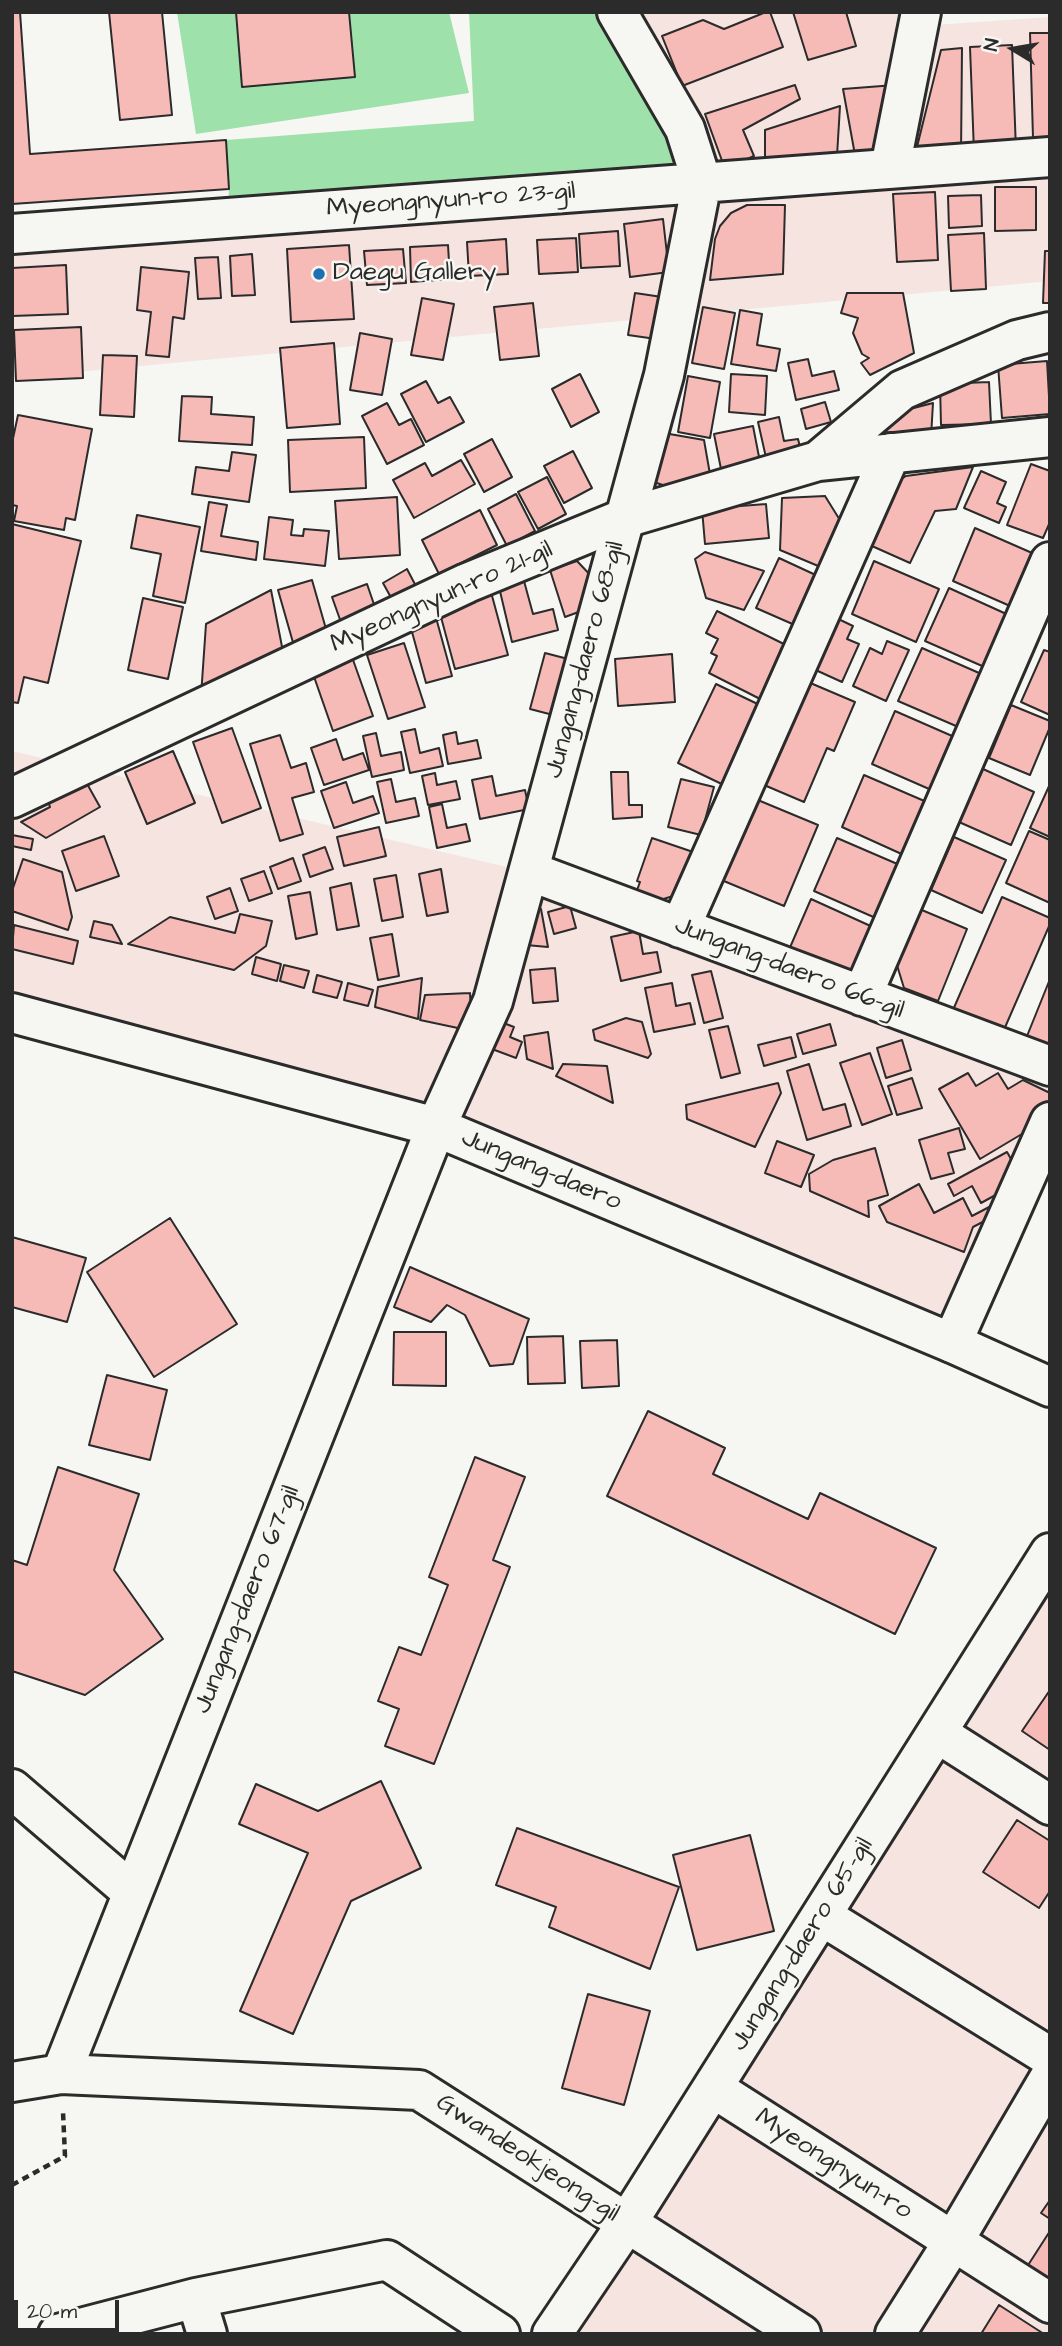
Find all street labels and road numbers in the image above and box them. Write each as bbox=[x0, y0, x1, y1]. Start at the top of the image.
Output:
street label: Myeongnyun-ro 23-gil bbox=[326, 177, 576, 225]
street label: Myeongnyun-ro 21-gil bbox=[326, 535, 558, 661]
street label: Jungang-daero 68-gil bbox=[539, 538, 633, 782]
street label: Jungang-daero 66-gil bbox=[670, 911, 908, 1027]
street label: Jungang-daero bbox=[456, 1123, 626, 1219]
street label: Jungang-daero 67-gil bbox=[188, 1482, 308, 1718]
street label: Jungang-daero 65-gil bbox=[725, 1833, 881, 2057]
street label: Gwandeokjeong-gil bbox=[429, 2088, 625, 2230]
street label: Myeongnyun-ro bbox=[748, 2103, 918, 2227]

